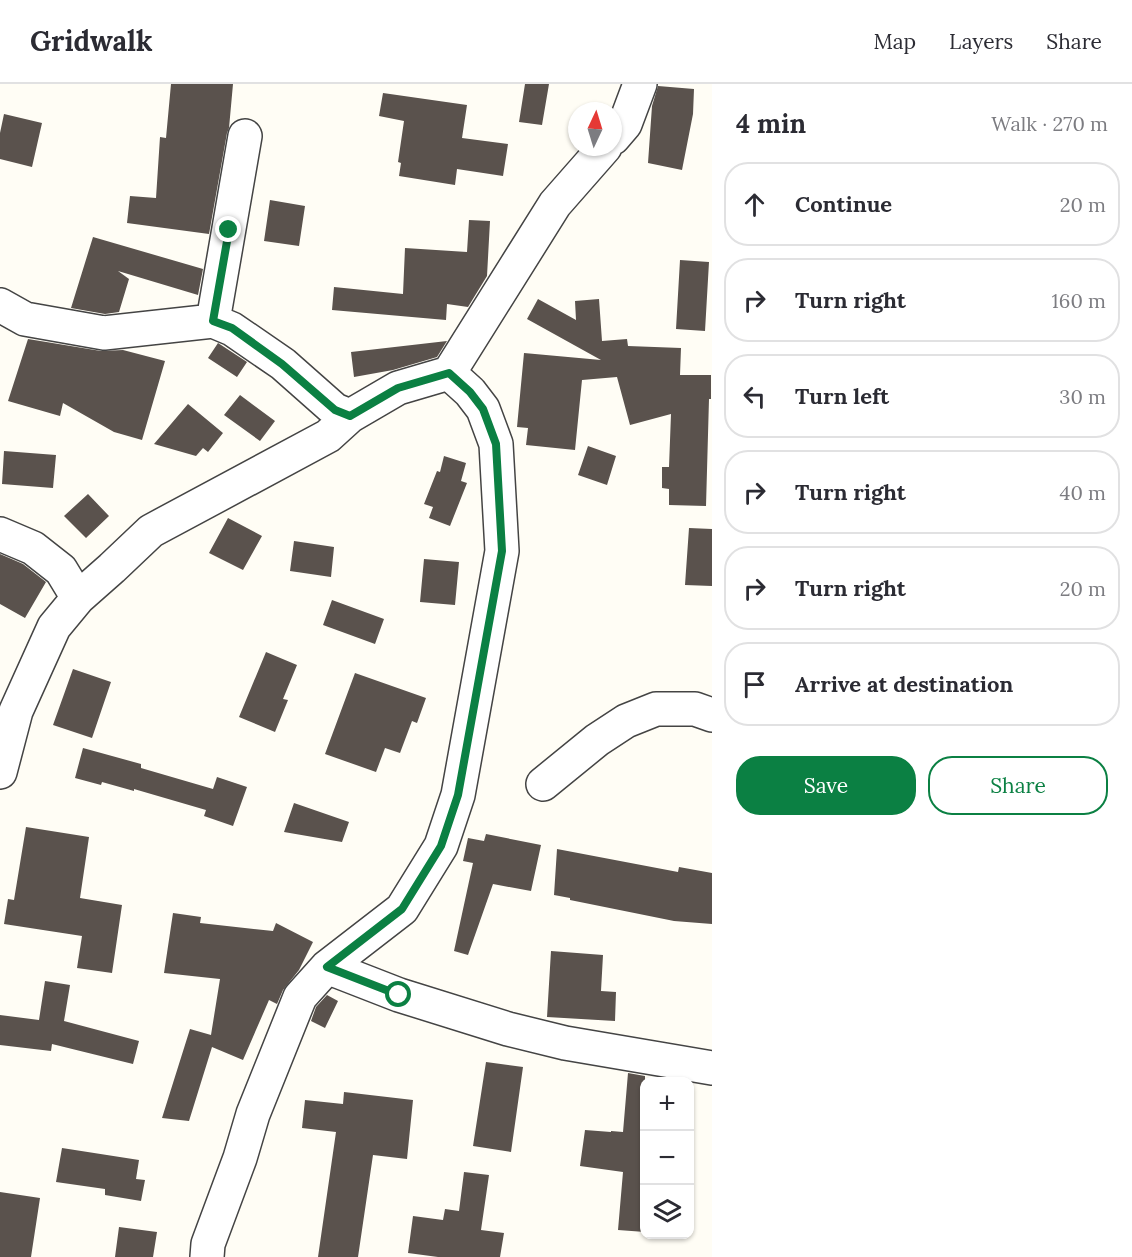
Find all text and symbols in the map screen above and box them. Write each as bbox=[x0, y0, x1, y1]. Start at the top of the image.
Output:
text: Gridwalk bbox=[30, 23, 153, 59]
text: Map bbox=[873, 28, 916, 55]
text: Layers bbox=[949, 28, 1013, 55]
text: Share bbox=[1046, 28, 1102, 55]
north arrow bbox=[568, 102, 622, 156]
text: 4 min bbox=[736, 107, 806, 140]
text: Walk · 270 m bbox=[991, 111, 1108, 136]
icon: ahead bbox=[738, 188, 771, 221]
text: Continue bbox=[795, 190, 892, 218]
text: 20 m bbox=[1060, 192, 1106, 217]
route end bbox=[215, 216, 241, 242]
icon: right bbox=[738, 284, 771, 317]
text: Turn right bbox=[795, 286, 906, 314]
text: 160 m bbox=[1052, 288, 1106, 313]
icon: left bbox=[738, 380, 771, 413]
text: Turn left bbox=[795, 382, 889, 410]
text: 30 m bbox=[1059, 384, 1106, 409]
icon: right bbox=[738, 476, 771, 509]
text: Turn right bbox=[795, 478, 906, 506]
text: 40 m bbox=[1060, 480, 1106, 505]
icon: right bbox=[738, 572, 771, 605]
text: Turn right bbox=[795, 574, 906, 602]
text: 20 m bbox=[1060, 576, 1106, 601]
icon: arrive bbox=[738, 668, 771, 701]
text: Arrive at destination bbox=[795, 670, 1013, 698]
button: Save bbox=[736, 756, 916, 815]
button: Share bbox=[928, 756, 1108, 815]
route start bbox=[385, 981, 411, 1007]
map controls bbox=[640, 1077, 694, 1239]
button: + bbox=[640, 1077, 694, 1131]
button: − bbox=[640, 1131, 694, 1185]
button: layers bbox=[640, 1185, 694, 1239]

